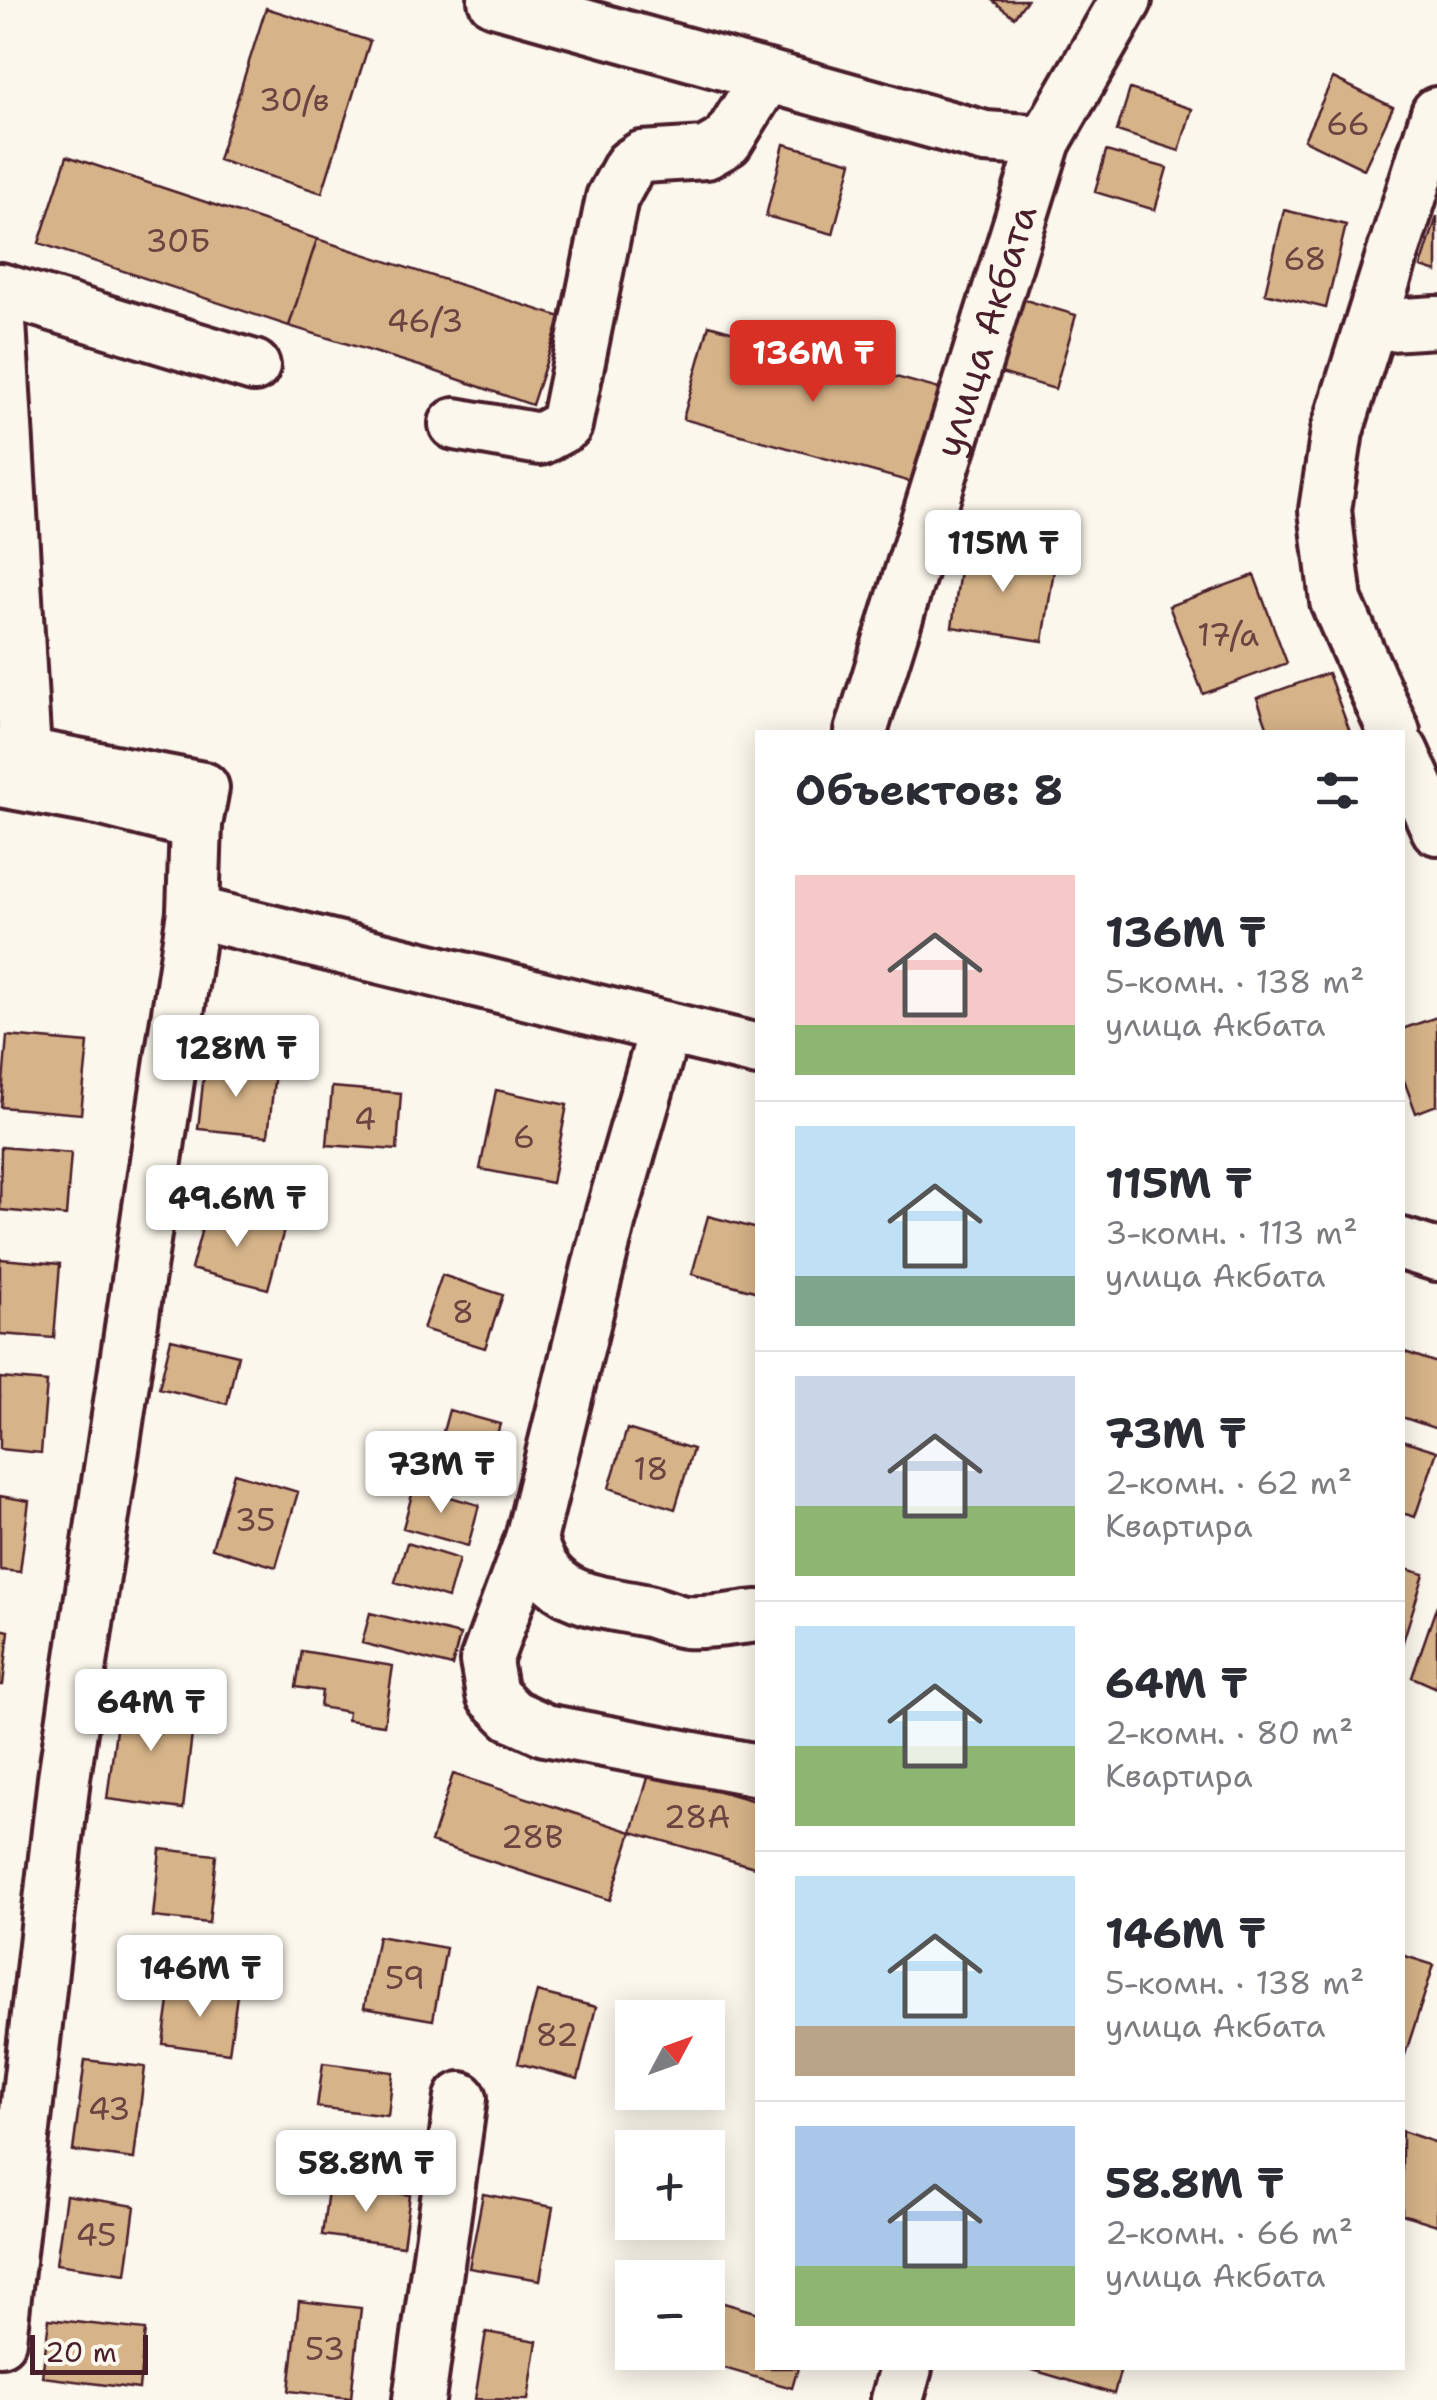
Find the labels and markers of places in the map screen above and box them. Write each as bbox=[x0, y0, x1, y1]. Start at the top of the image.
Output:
pin: 136M ₸ bbox=[732, 320, 894, 405]
pin: 115M ₸ bbox=[922, 510, 1084, 595]
pin: 128M ₸ bbox=[155, 1015, 317, 1100]
pin: 49.6M ₸ bbox=[145, 1165, 329, 1250]
pin: 73M ₸ bbox=[371, 1431, 511, 1516]
pin: 64M ₸ bbox=[81, 1669, 221, 1754]
pin: 146M ₸ bbox=[119, 1935, 281, 2020]
pin: 58.8M ₸ bbox=[274, 2130, 458, 2215]

